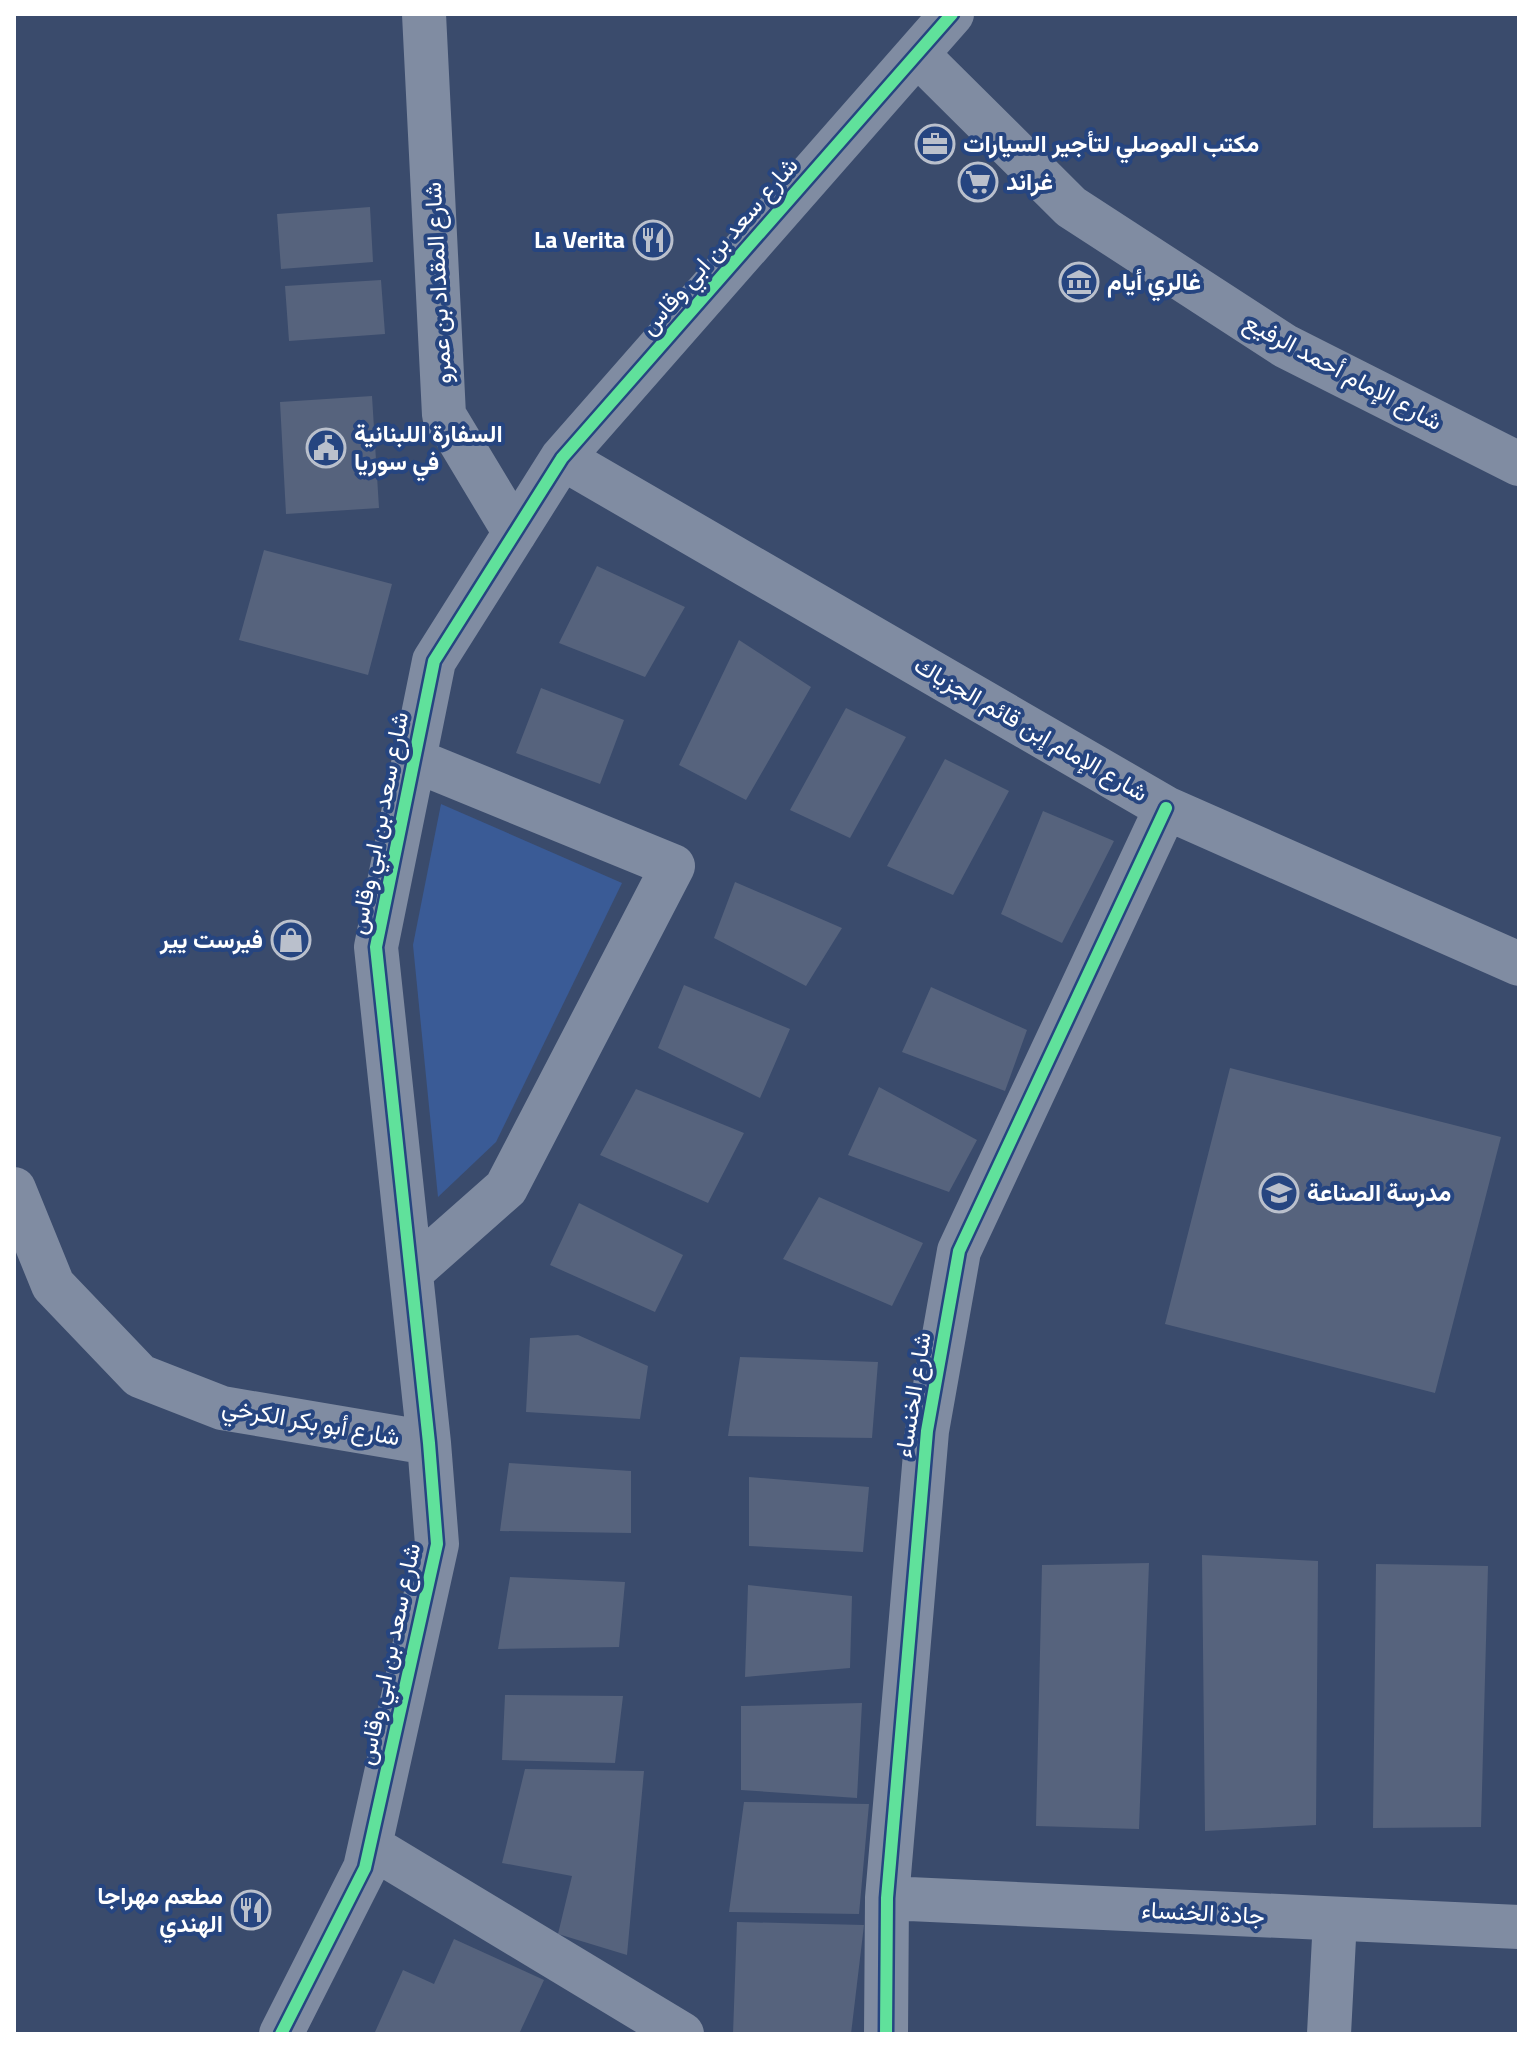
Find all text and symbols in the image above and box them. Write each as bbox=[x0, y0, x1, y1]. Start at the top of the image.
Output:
office icon: مكتب الموصلي لتأجير السيارات bbox=[914, 123, 956, 165]
place label: مكتب الموصلي لتأجير السيارات bbox=[963, 125, 1259, 164]
street label: شارع سعد بن ابي وقاس bbox=[631, 148, 807, 344]
supermarket icon: غراند bbox=[957, 161, 999, 203]
place label: غراند bbox=[1006, 163, 1053, 199]
street label: شارع المقداد بن عمرو bbox=[414, 181, 460, 385]
restaurant icon: La Verita bbox=[632, 219, 674, 261]
place label: La Verita bbox=[534, 221, 625, 257]
museum icon: غالري أيام bbox=[1058, 261, 1100, 303]
place label: غالري أيام bbox=[1107, 263, 1201, 302]
street label: شارع الإمام أحمد الرفيع bbox=[1238, 304, 1449, 439]
place label: السفارة اللبنانية في سوريا bbox=[354, 415, 503, 482]
public building icon: السفارة اللبنانية في سوريا bbox=[305, 427, 347, 469]
street label: شارع الإمام إبن قائم الجزياك bbox=[908, 646, 1155, 810]
street label: شارع سعد بن ابي وقاس bbox=[339, 708, 419, 938]
shop icon: فيرست يير bbox=[270, 919, 312, 961]
place label: فيرست يير bbox=[159, 921, 263, 957]
school or university icon: مدرسة الصناعة bbox=[1258, 1172, 1300, 1214]
place label: مدرسة الصناعة bbox=[1307, 1174, 1451, 1210]
street label: شارع الخنساء bbox=[884, 1329, 940, 1460]
street label: شارع أبو بكر الكرخي bbox=[219, 1388, 403, 1456]
street label: شارع سعد بن ابي وقاس bbox=[347, 1540, 431, 1768]
place label: مطعم مهراجا الهندي bbox=[97, 1877, 223, 1944]
restaurant icon: مطعم مهراجا الهندي bbox=[230, 1889, 272, 1931]
street label: جادة الخنساء bbox=[1140, 1891, 1266, 1933]

